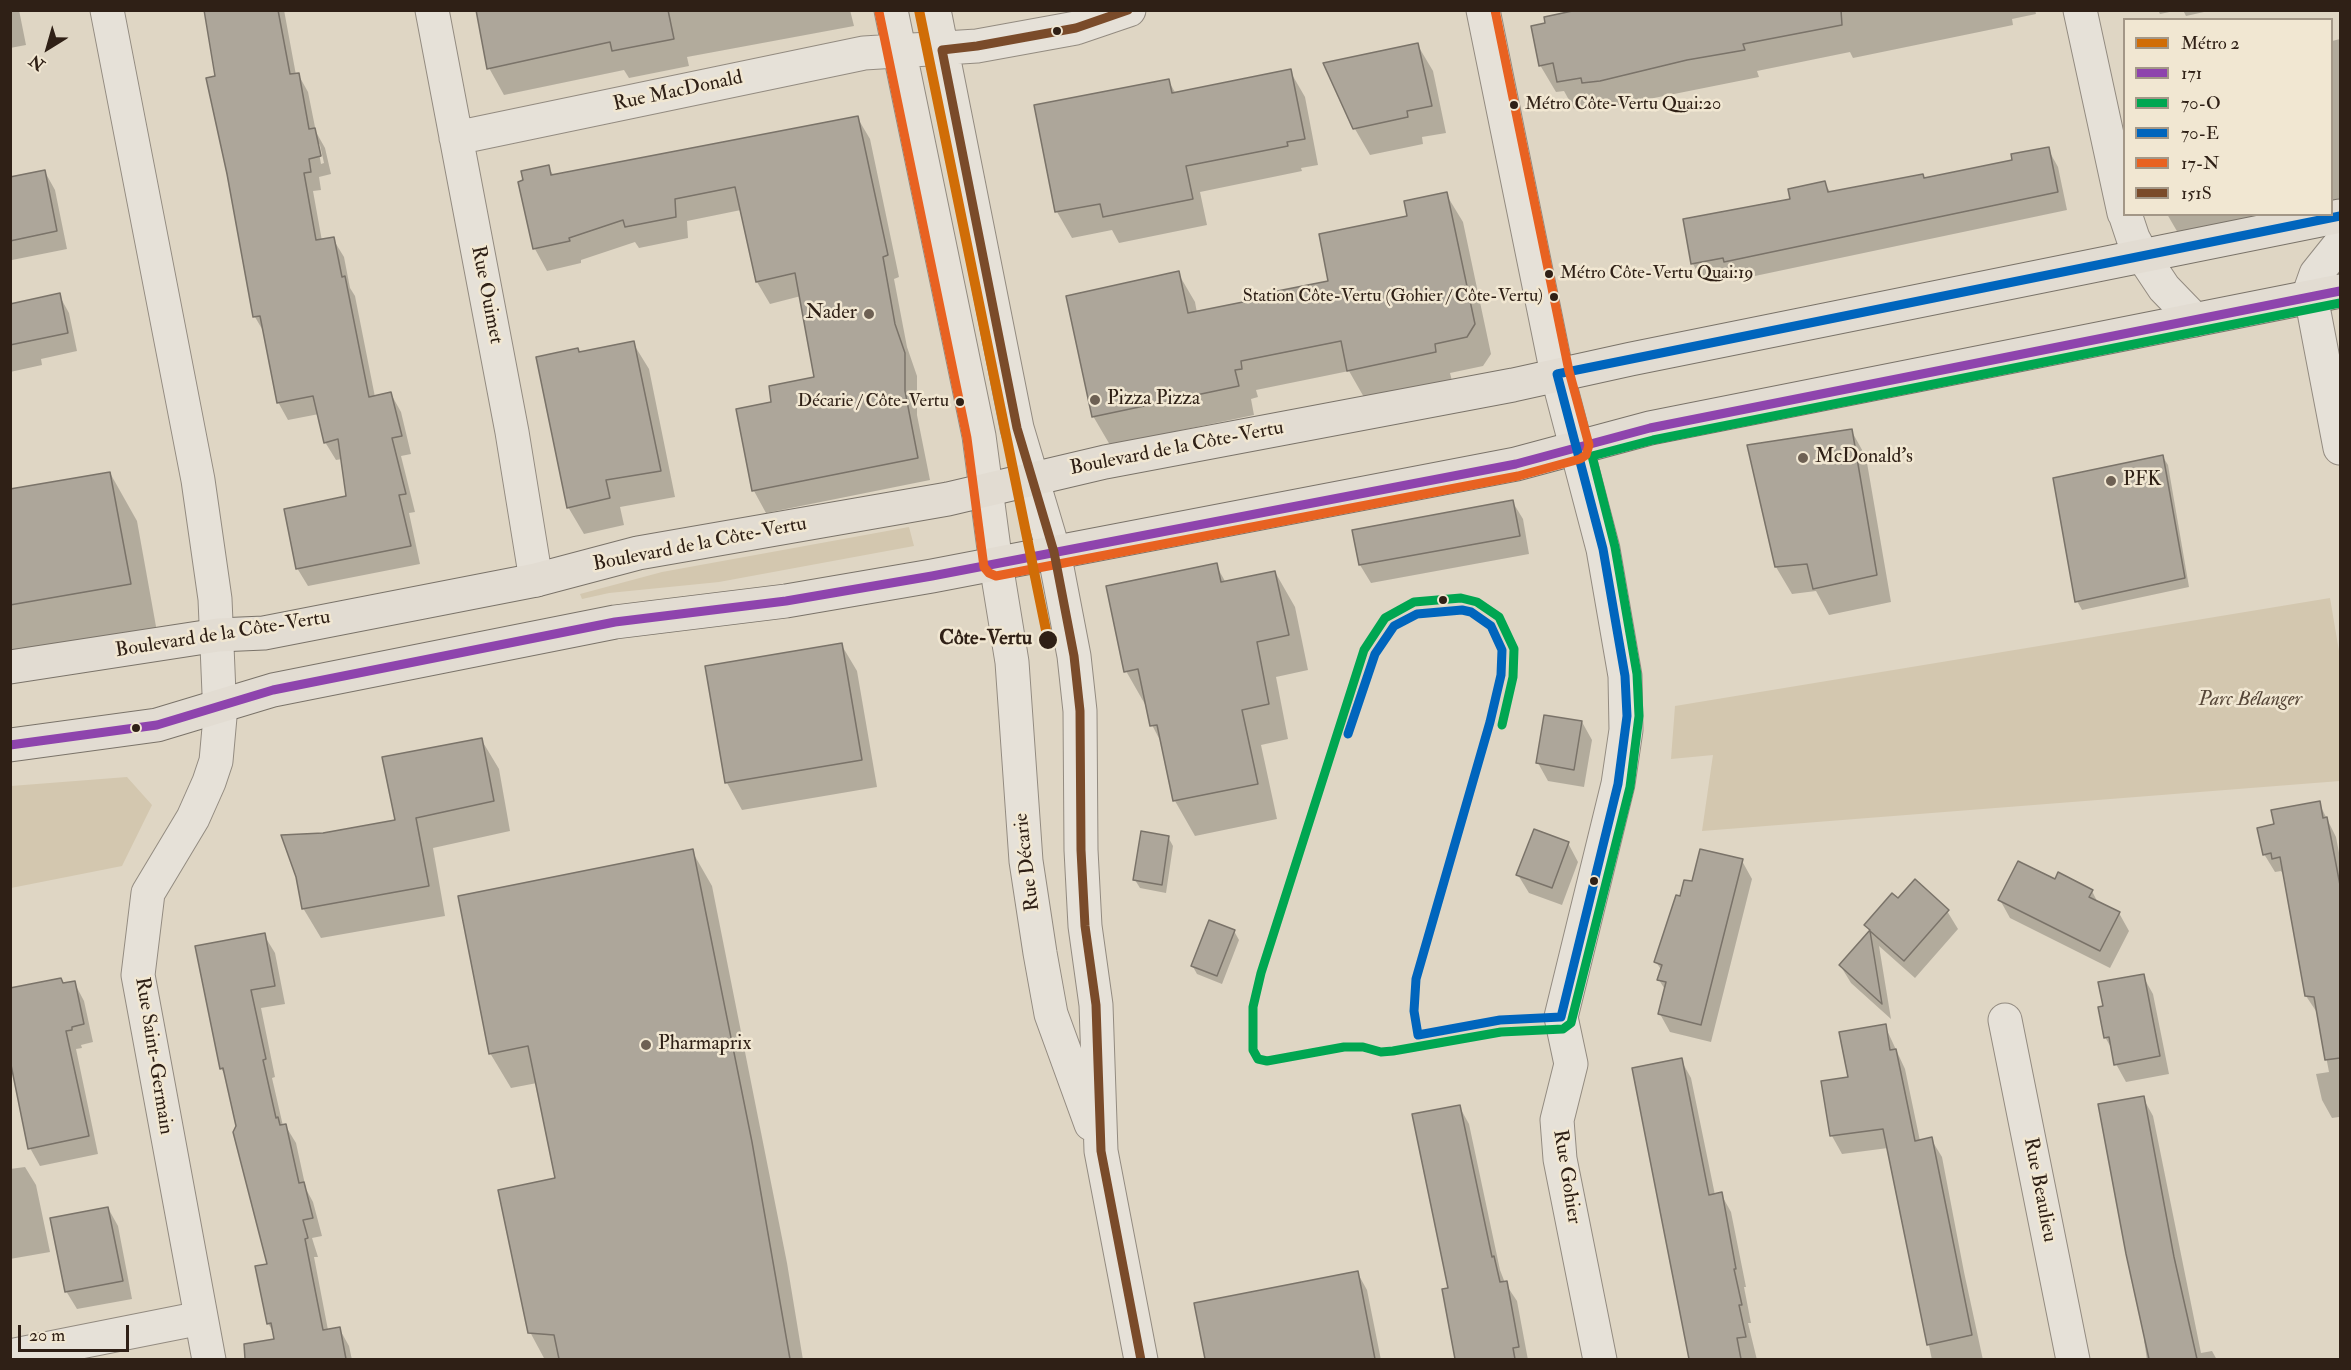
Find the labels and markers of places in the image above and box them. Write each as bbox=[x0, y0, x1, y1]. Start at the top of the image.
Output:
unlabelled marker bbox=[1051, 25, 1063, 37]
place label: Métro Côte-Vertu Quai:20 bbox=[1525, 94, 1721, 116]
marker: Métro Côte-Vertu Quai:20 bbox=[1508, 99, 1520, 111]
place label: Métro Côte-Vertu Quai:19 bbox=[1560, 263, 1754, 285]
marker: Métro Côte-Vertu Quai:19 bbox=[1543, 268, 1555, 280]
place label: Station Côte-Vertu (Gohier / Côte-Vertu) bbox=[1243, 286, 1543, 308]
marker: Station Côte-Vertu (Gohier / Côte-Vertu) bbox=[1548, 291, 1560, 303]
place label: Nader bbox=[806, 302, 857, 326]
marker: Nader bbox=[862, 307, 876, 321]
place label: Pizza Pizza bbox=[1107, 388, 1200, 412]
place label: Décarie / Côte-Vertu bbox=[798, 391, 949, 413]
marker: Pizza Pizza bbox=[1088, 393, 1102, 407]
marker: Décarie / Côte-Vertu bbox=[954, 396, 966, 408]
place label: McDonald's bbox=[1815, 446, 1913, 470]
marker: McDonald's bbox=[1796, 451, 1810, 465]
place label: PFK bbox=[2123, 469, 2161, 493]
marker: PFK bbox=[2104, 474, 2118, 488]
unlabelled marker bbox=[1437, 594, 1449, 606]
place label: Côte-Vertu bbox=[939, 628, 1032, 652]
marker: Côte-Vertu bbox=[1037, 629, 1059, 651]
unlabelled marker bbox=[130, 722, 142, 734]
unlabelled marker bbox=[1588, 875, 1600, 887]
place label: Pharmaprix bbox=[658, 1033, 751, 1057]
marker: Pharmaprix bbox=[639, 1038, 653, 1052]

